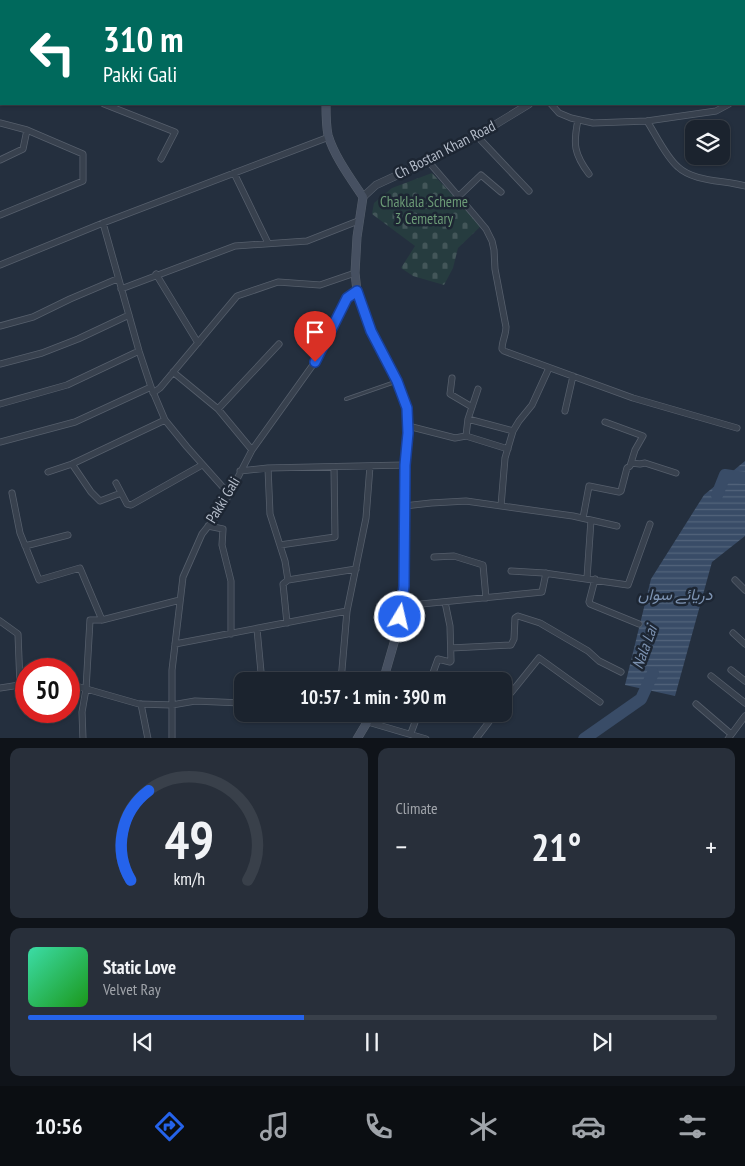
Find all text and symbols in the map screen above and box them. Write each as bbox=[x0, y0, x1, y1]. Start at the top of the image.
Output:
text: 310 m bbox=[103, 16, 184, 62]
icon: left bbox=[20, 20, 85, 85]
text: Pakki Gali bbox=[103, 60, 177, 88]
street label: Ch Bostan Khan Road bbox=[391, 116, 498, 183]
map controls bbox=[685, 120, 730, 165]
button: layers bbox=[685, 120, 730, 165]
park label: Chaklala Scheme 3 Cemetary bbox=[380, 192, 468, 228]
pin bbox=[294, 311, 336, 362]
icon: arrive bbox=[301, 318, 329, 346]
street label: Pakki Gali bbox=[201, 473, 244, 526]
water label: دریائے سواں bbox=[638, 584, 713, 605]
position arrow bbox=[373, 590, 425, 642]
water label: Nala Lai bbox=[627, 620, 662, 671]
speed limit sign: 50 bbox=[15, 658, 80, 723]
text: 10:57 · 1 min · 390 m bbox=[300, 685, 446, 709]
text: Climate bbox=[396, 798, 438, 818]
text: 49 bbox=[164, 806, 214, 873]
text: 21° bbox=[531, 822, 581, 871]
text: − bbox=[396, 828, 407, 865]
text: + bbox=[705, 828, 717, 865]
text: km/h bbox=[173, 867, 205, 890]
text: Static Love bbox=[103, 955, 176, 979]
text: Velvet Ray bbox=[103, 979, 161, 999]
icon: previous bbox=[129, 1028, 157, 1056]
icon: pause bbox=[358, 1028, 386, 1056]
icon: next bbox=[588, 1028, 616, 1056]
icon: directions bbox=[152, 1109, 187, 1144]
icon: music bbox=[257, 1109, 292, 1144]
icon: phone bbox=[361, 1109, 396, 1144]
icon: climate bbox=[466, 1109, 501, 1144]
icon: car bbox=[571, 1109, 606, 1144]
icon: filters bbox=[675, 1109, 710, 1144]
text: 10:56 bbox=[35, 1112, 82, 1140]

